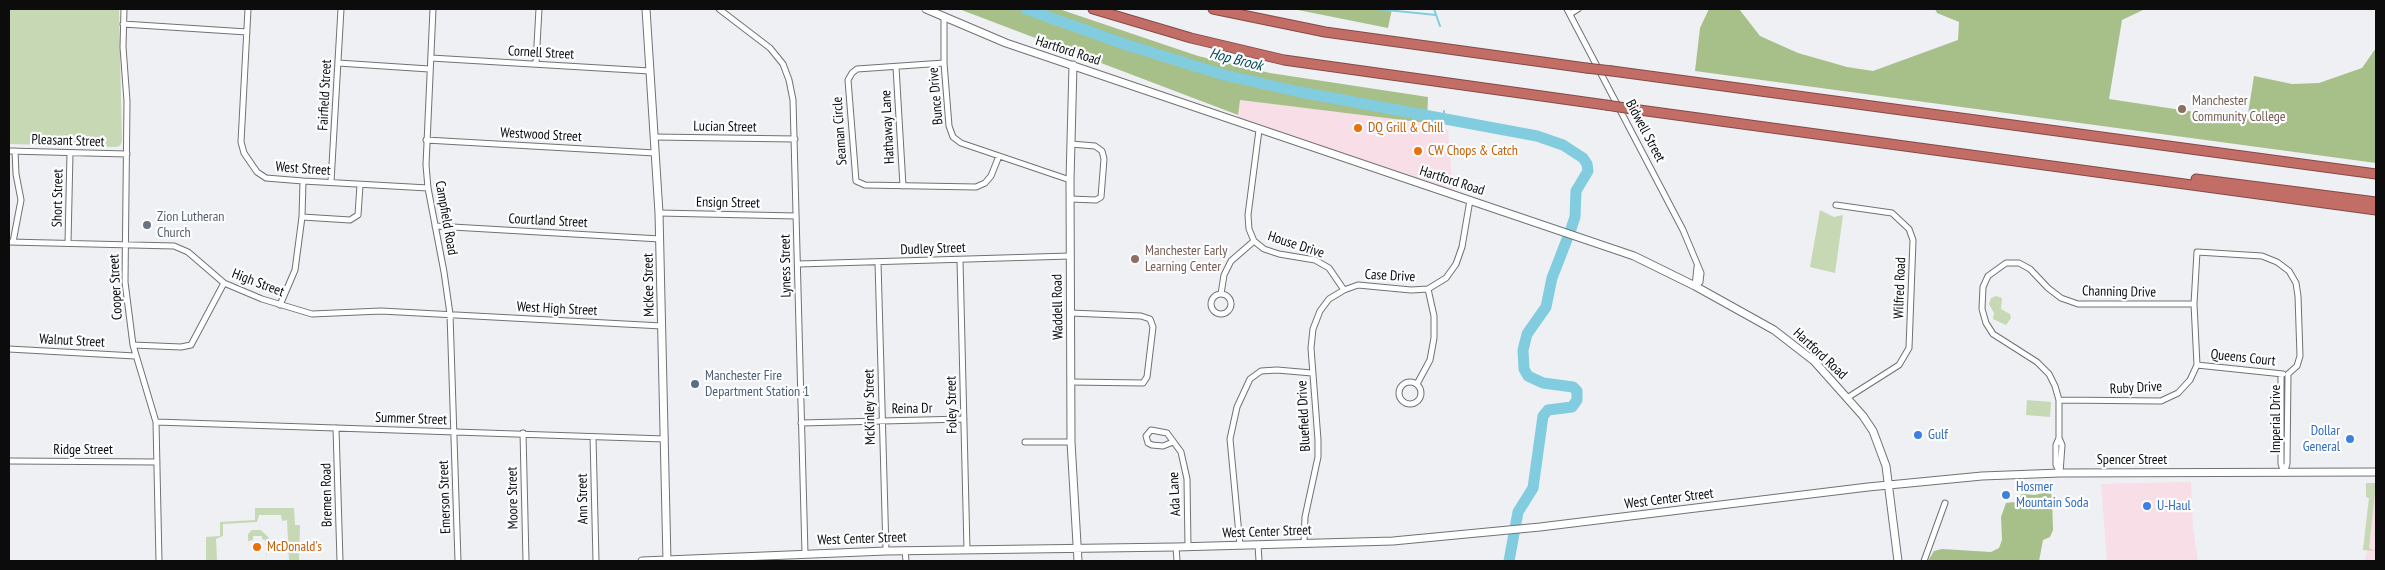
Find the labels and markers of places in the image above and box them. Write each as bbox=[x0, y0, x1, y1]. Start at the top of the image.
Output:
place label: Manchester Community College bbox=[2192, 93, 2286, 125]
marker: Manchester Community College bbox=[2176, 103, 2188, 115]
place label: DQ Grill & Chill bbox=[1368, 120, 1444, 136]
marker: DQ Grill & Chill bbox=[1352, 122, 1364, 134]
place label: CW Chops & Catch bbox=[1428, 143, 1518, 159]
marker: CW Chops & Catch bbox=[1412, 145, 1424, 157]
place label: Zion Lutheran Church bbox=[157, 209, 224, 242]
marker: Zion Lutheran Church bbox=[141, 219, 153, 231]
place label: Manchester Early Learning Center bbox=[1145, 243, 1228, 276]
marker: Manchester Early Learning Center bbox=[1129, 253, 1141, 265]
place label: Manchester Fire Department Station 1 bbox=[705, 368, 809, 401]
marker: Manchester Fire Department Station 1 bbox=[689, 378, 701, 390]
place label: Dollar General bbox=[2303, 423, 2340, 456]
place label: Gulf bbox=[1928, 427, 1948, 443]
marker: Gulf bbox=[1912, 429, 1924, 441]
marker: Dollar General bbox=[2344, 433, 2356, 445]
place label: Hosmer Mountain Soda bbox=[2016, 479, 2088, 512]
marker: Hosmer Mountain Soda bbox=[2000, 489, 2012, 501]
place label: U-Haul bbox=[2157, 498, 2191, 514]
marker: U-Haul bbox=[2141, 500, 2153, 512]
place label: McDonald's bbox=[267, 539, 322, 555]
marker: McDonald's bbox=[251, 541, 263, 553]

